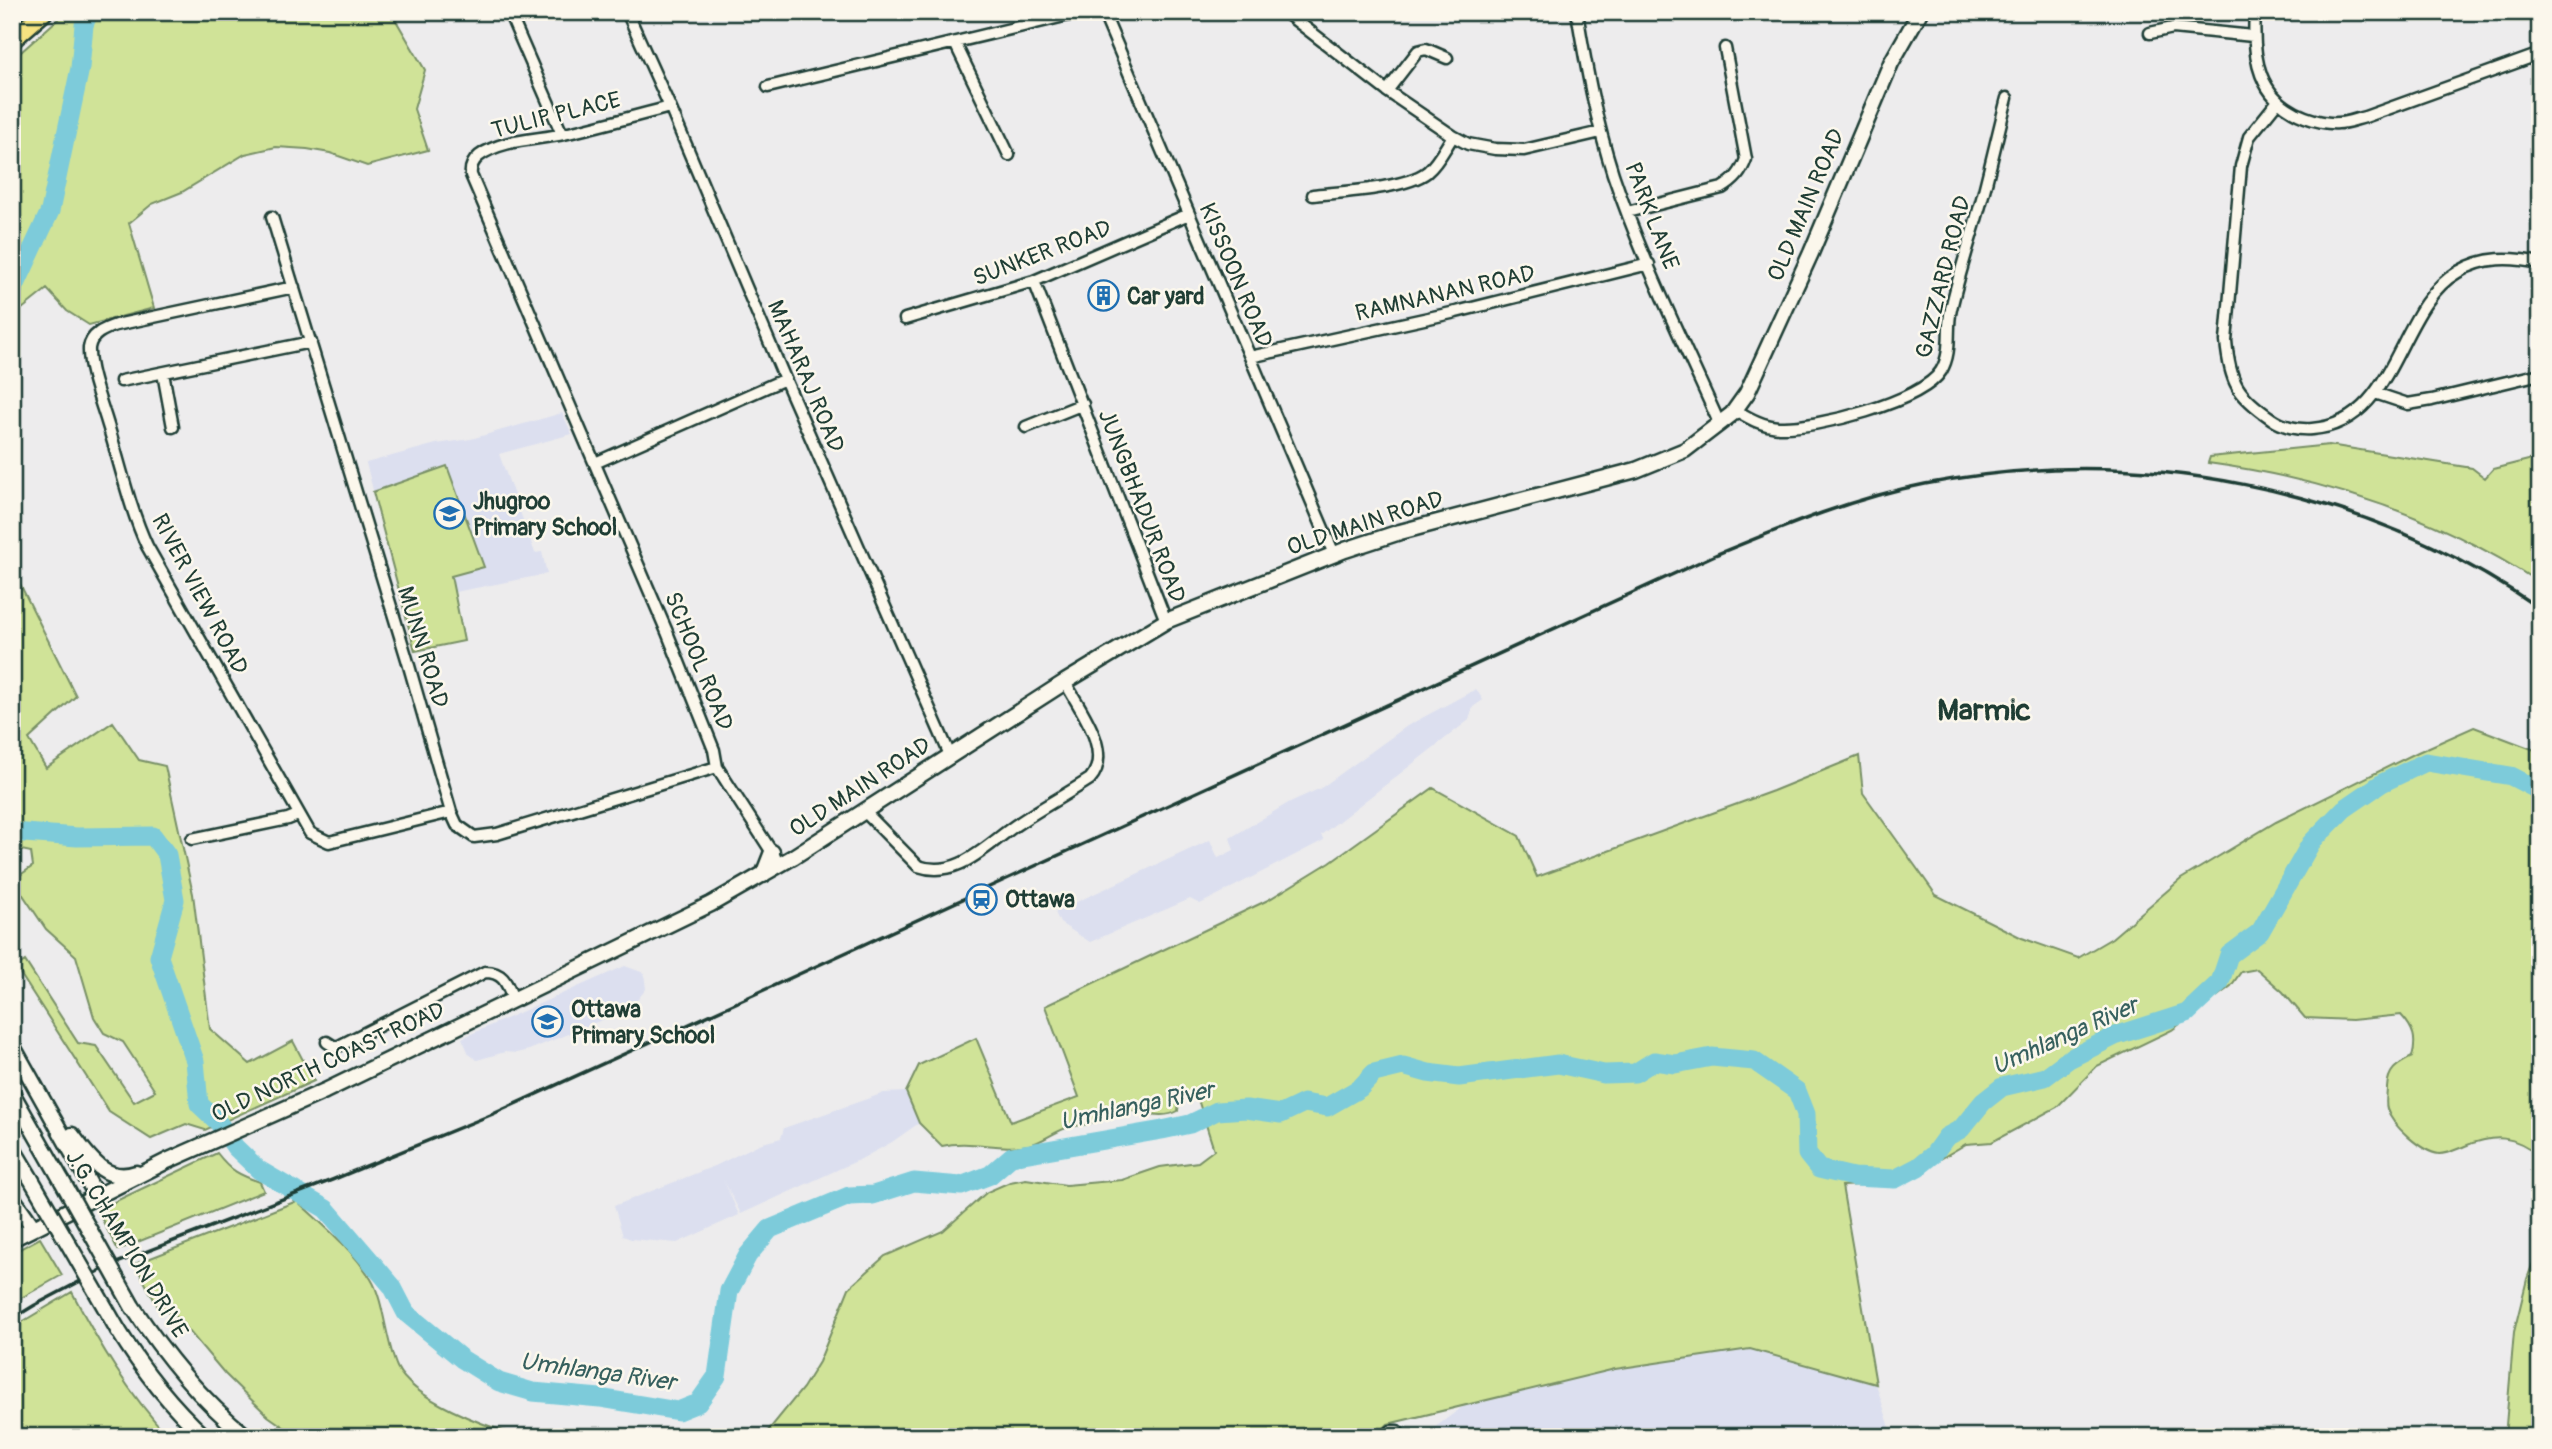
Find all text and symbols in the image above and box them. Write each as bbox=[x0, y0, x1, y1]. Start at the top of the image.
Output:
street label: TULIP PLACE bbox=[489, 85, 624, 145]
street label: OLD MAIN ROAD bbox=[1761, 124, 1851, 286]
street label: PARK LANE bbox=[1618, 158, 1686, 274]
street label: GAZZARD ROAD bbox=[1909, 193, 1977, 361]
street label: KISSOON ROAD bbox=[1193, 198, 1279, 352]
street label: SUNKER ROAD bbox=[969, 213, 1115, 293]
street label: RAMNANAN ROAD bbox=[1352, 258, 1538, 328]
building icon: Car yard bbox=[1087, 279, 1121, 313]
place label: Car yard bbox=[1127, 282, 1205, 311]
street label: MAHARAJ ROAD bbox=[761, 296, 851, 456]
street label: JUNGBHADUR ROAD bbox=[1092, 405, 1192, 607]
street label: OLD MAIN ROAD bbox=[1283, 484, 1447, 562]
place label: Jhugroo Primary School bbox=[473, 487, 617, 542]
school or university icon: Jhugroo Primary School bbox=[433, 497, 467, 531]
street label: RIVER VIEW ROAD bbox=[145, 509, 255, 679]
street label: MUNN ROAD bbox=[391, 583, 455, 711]
street label: SCHOOL ROAD bbox=[658, 588, 740, 734]
district label: Marmic bbox=[1937, 692, 2031, 729]
street label: OLD MAIN ROAD bbox=[784, 731, 936, 843]
station icon: Ottawa bbox=[965, 882, 999, 916]
place label: Ottawa bbox=[1005, 885, 1075, 914]
water label: Umhlanga River bbox=[1988, 989, 2146, 1081]
street label: OLD NORTH COAST ROAD bbox=[207, 995, 449, 1129]
place label: Ottawa Primary School bbox=[571, 995, 715, 1050]
school or university icon: Ottawa Primary School bbox=[531, 1005, 565, 1039]
water label: Umhlanga River bbox=[1057, 1075, 1220, 1136]
street label: J.G. CHAMPION DRIVE bbox=[59, 1145, 195, 1344]
water label: Umhlanga River bbox=[518, 1347, 681, 1398]

